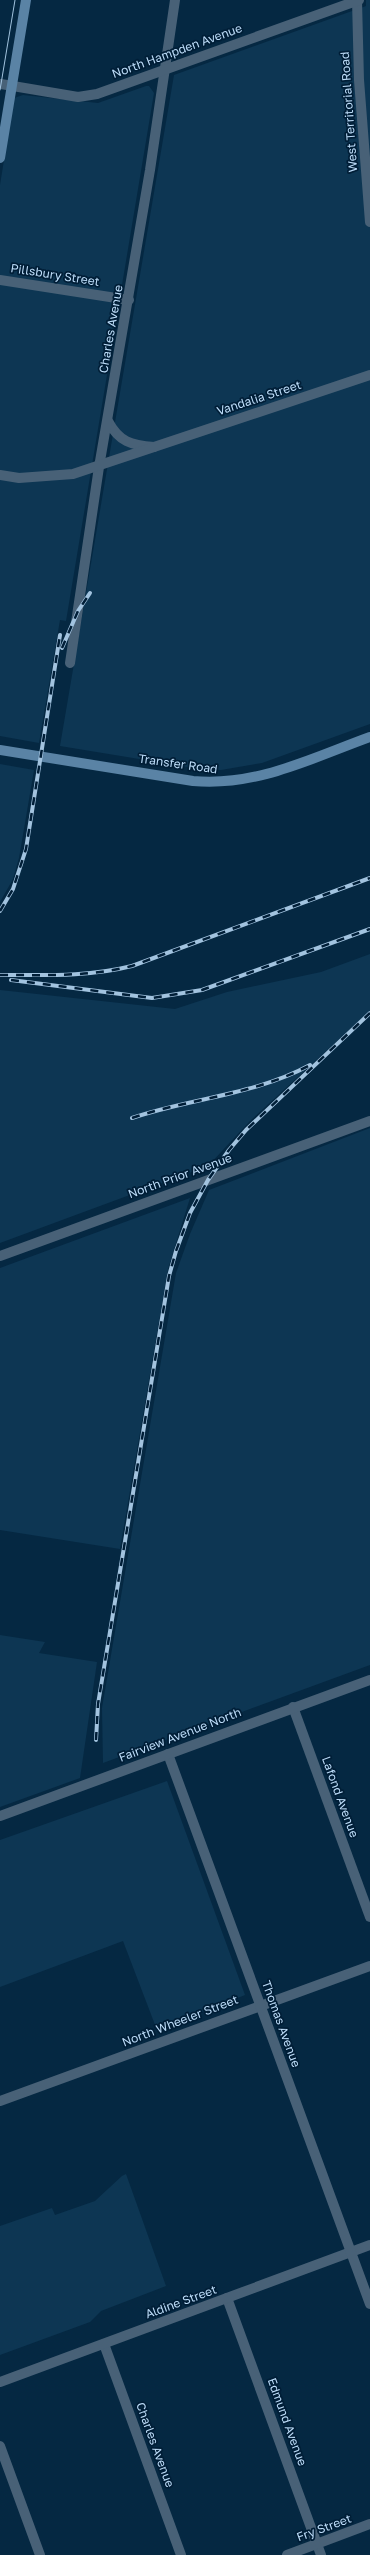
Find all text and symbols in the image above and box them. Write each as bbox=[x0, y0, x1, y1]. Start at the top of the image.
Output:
street label: North Hampden Avenue bbox=[110, 20, 244, 81]
street label: West Territorial Road bbox=[337, 51, 360, 173]
street label: Pillsbury Street bbox=[9, 260, 101, 289]
street label: Charles Avenue bbox=[95, 284, 126, 374]
street label: Vandalia Street bbox=[215, 377, 303, 418]
street label: Transfer Road bbox=[138, 751, 219, 776]
street label: North Prior Avenue bbox=[126, 1150, 234, 1201]
street label: Fairview Avenue North bbox=[116, 1704, 243, 1765]
street label: Lafond Avenue bbox=[319, 1754, 362, 1840]
street label: Thomas Avenue bbox=[259, 1978, 304, 2069]
street label: North Wheeler Street bbox=[120, 1991, 240, 2050]
street label: Aldine Street bbox=[143, 2282, 219, 2321]
street label: Edmund Avenue bbox=[265, 2376, 310, 2468]
street label: Charles Avenue bbox=[133, 2400, 178, 2489]
street label: Fry Street bbox=[294, 2511, 354, 2544]

